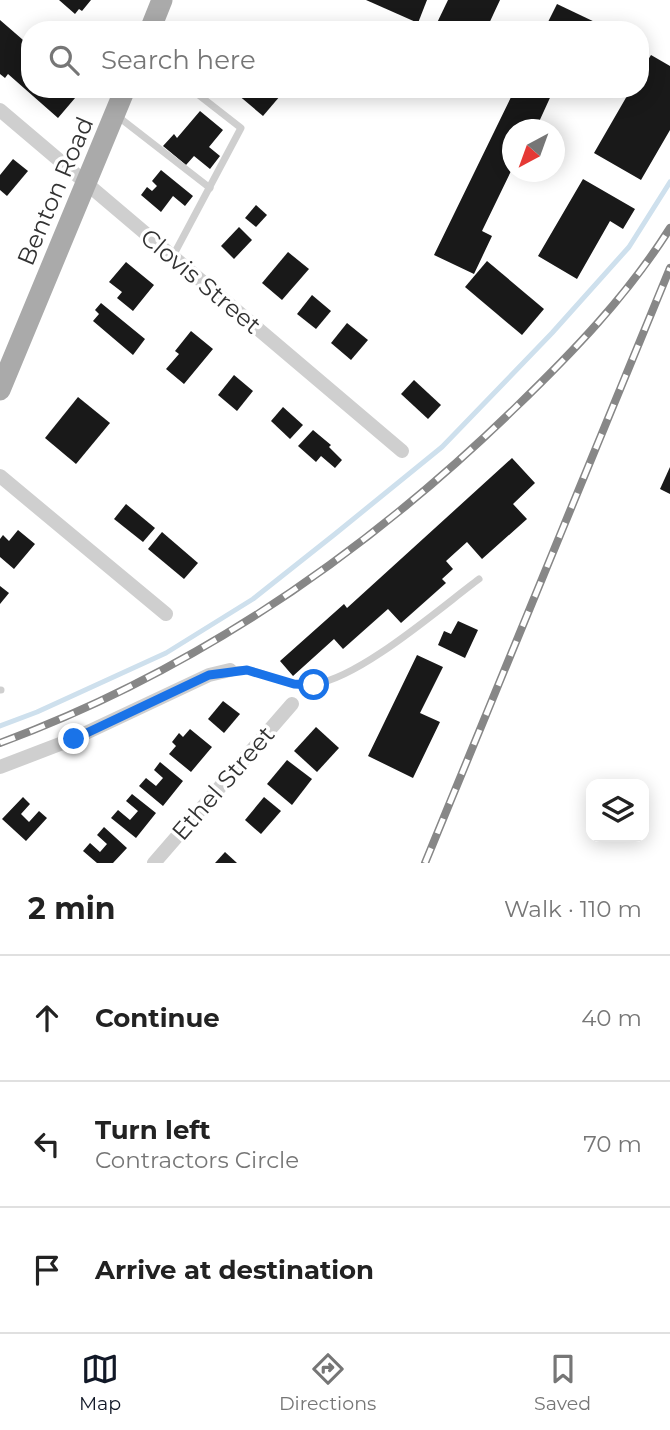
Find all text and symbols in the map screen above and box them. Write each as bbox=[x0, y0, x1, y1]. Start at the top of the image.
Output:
search box bbox=[21, 21, 649, 98]
icon: search bbox=[45, 41, 83, 79]
text: Search here bbox=[101, 44, 256, 76]
street label: Benton Road bbox=[11, 112, 99, 270]
north arrow bbox=[502, 119, 565, 182]
street label: Clovis Street bbox=[135, 222, 267, 340]
route start bbox=[298, 669, 329, 700]
street label: Ethel Street bbox=[166, 720, 281, 846]
route end bbox=[58, 723, 89, 754]
map controls bbox=[586, 779, 649, 842]
button: layers bbox=[586, 779, 649, 842]
text: 2 min bbox=[28, 890, 115, 927]
text: Walk · 110 m bbox=[504, 895, 642, 923]
icon: ahead bbox=[28, 999, 66, 1037]
text: Continue bbox=[95, 1002, 220, 1034]
text: 40 m bbox=[581, 1004, 642, 1032]
text: Turn left bbox=[95, 1114, 211, 1146]
icon: left bbox=[28, 1125, 66, 1163]
text: 70 m bbox=[583, 1130, 642, 1158]
text: Contractors Circle bbox=[95, 1146, 299, 1174]
icon: arrive bbox=[28, 1251, 66, 1289]
text: Arrive at destination bbox=[95, 1254, 374, 1286]
tab: Map bbox=[79, 1350, 121, 1415]
tab: Directions bbox=[279, 1350, 376, 1415]
tab: Saved bbox=[534, 1350, 591, 1415]

